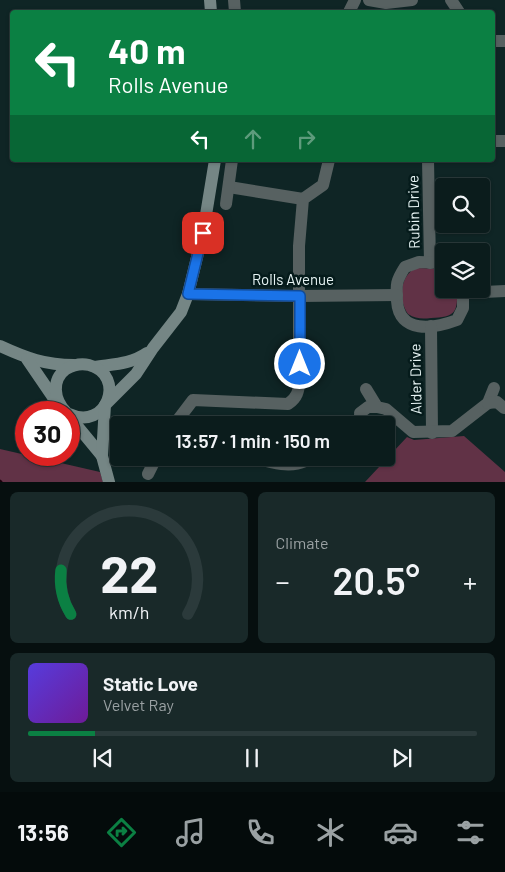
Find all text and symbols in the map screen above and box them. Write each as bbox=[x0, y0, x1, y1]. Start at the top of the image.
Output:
text: 40 m bbox=[108, 29, 185, 71]
icon: left bbox=[25, 30, 90, 95]
text: Rolls Avenue bbox=[108, 71, 228, 97]
icon: left bbox=[186, 125, 214, 153]
icon: ahead bbox=[239, 125, 267, 153]
icon: right bbox=[292, 125, 320, 153]
street label: Rubin Drive bbox=[403, 175, 423, 249]
map controls bbox=[435, 178, 490, 298]
button: search bbox=[435, 178, 490, 233]
pin bbox=[182, 212, 224, 254]
icon: arrive bbox=[189, 219, 217, 247]
button: layers bbox=[435, 243, 490, 298]
street label: Rolls Avenue bbox=[252, 270, 334, 288]
position arrow bbox=[273, 337, 325, 389]
street label: Alder Drive bbox=[405, 344, 425, 414]
speed limit sign: 30 bbox=[15, 401, 80, 466]
text: 13:57 · 1 min · 150 m bbox=[175, 429, 330, 452]
text: Climate bbox=[276, 533, 328, 552]
text: 22 bbox=[100, 541, 158, 603]
text: 20.5° bbox=[333, 557, 420, 603]
text: − bbox=[276, 564, 290, 598]
text: + bbox=[463, 564, 477, 598]
text: km/h bbox=[109, 601, 149, 623]
text: Static Love bbox=[103, 672, 198, 695]
text: Velvet Ray bbox=[103, 695, 174, 714]
icon: previous bbox=[89, 744, 117, 772]
icon: pause bbox=[238, 744, 266, 772]
icon: next bbox=[388, 744, 416, 772]
icon: directions bbox=[104, 815, 139, 850]
icon: music bbox=[173, 815, 208, 850]
icon: phone bbox=[243, 815, 278, 850]
icon: climate bbox=[313, 815, 348, 850]
icon: car bbox=[383, 815, 418, 850]
icon: filters bbox=[453, 815, 488, 850]
text: 13:56 bbox=[17, 819, 69, 845]

